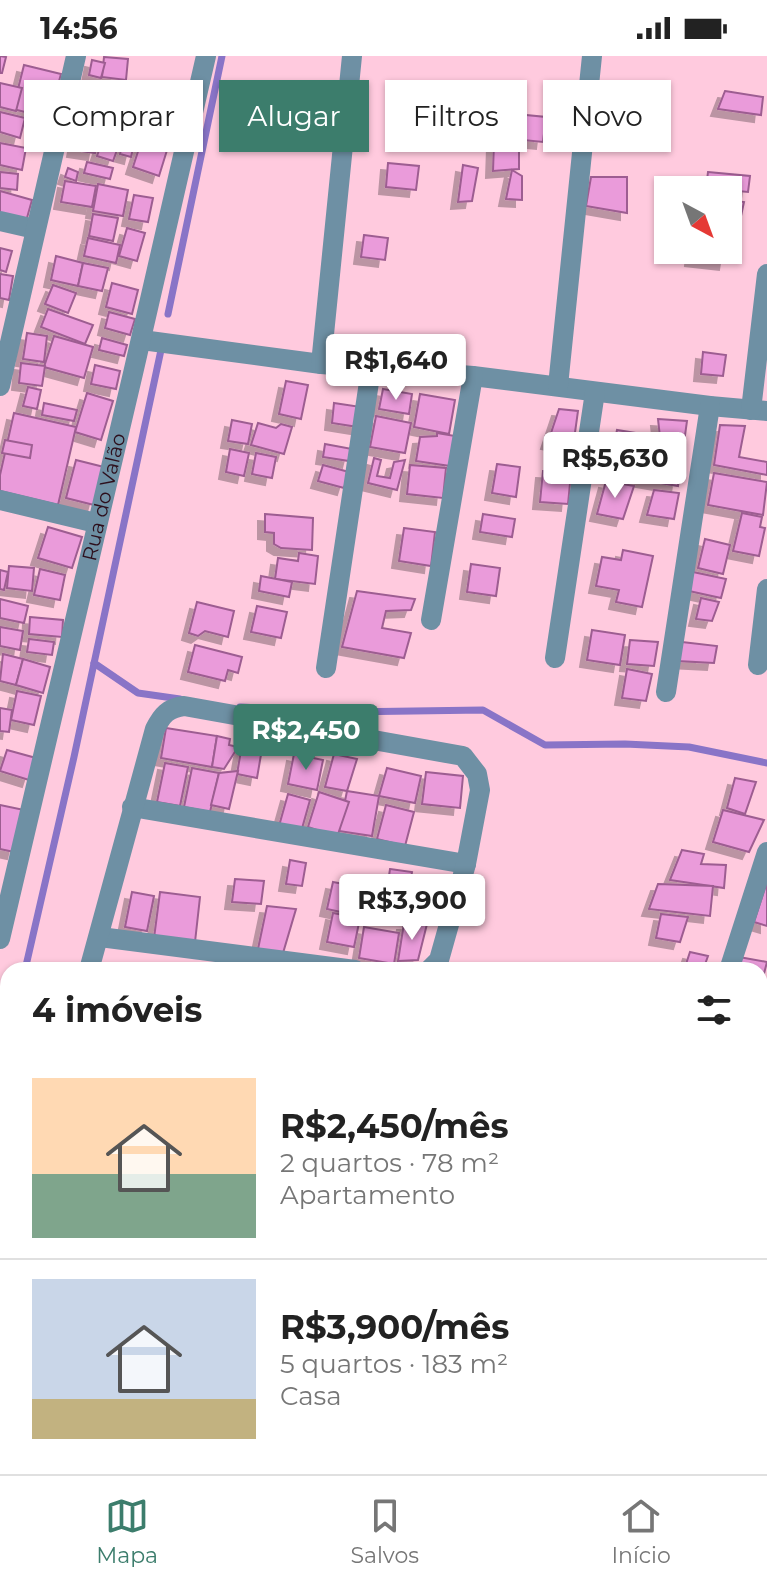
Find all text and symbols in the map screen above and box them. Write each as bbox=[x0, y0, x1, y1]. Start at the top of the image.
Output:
text: 14:56 bbox=[40, 10, 118, 47]
chip: Comprar bbox=[24, 80, 203, 152]
chip: Alugar bbox=[219, 80, 369, 152]
chip: Filtros bbox=[385, 80, 527, 152]
chip: Novo bbox=[543, 80, 671, 152]
north arrow bbox=[654, 176, 742, 264]
map controls bbox=[654, 176, 742, 264]
pin: R$1,640 bbox=[322, 334, 470, 402]
text: R$1,640 bbox=[344, 344, 448, 376]
street label: Rua do Valão bbox=[77, 431, 131, 563]
pin: R$5,630 bbox=[541, 432, 689, 500]
text: R$5,630 bbox=[561, 442, 669, 474]
pin: R$2,450 bbox=[232, 704, 380, 772]
text: R$2,450 bbox=[251, 714, 361, 746]
pin: R$3,900 bbox=[338, 874, 486, 942]
text: R$3,900 bbox=[357, 884, 467, 916]
icon: filters bbox=[692, 988, 736, 1032]
text: 4 imóveis bbox=[32, 989, 202, 1031]
text: R$2,450/mês bbox=[280, 1105, 509, 1147]
icon: home bbox=[96, 1110, 192, 1206]
text: 2 quartos · 78 m² bbox=[280, 1147, 499, 1179]
text: Apartamento bbox=[280, 1179, 455, 1211]
text: R$3,900/mês bbox=[280, 1306, 509, 1348]
icon: home bbox=[96, 1311, 192, 1407]
text: 5 quartos · 183 m² bbox=[280, 1348, 508, 1380]
text: Casa bbox=[280, 1380, 342, 1412]
tab: Mapa bbox=[96, 1494, 158, 1569]
tab: Salvos bbox=[350, 1494, 419, 1569]
tab: Início bbox=[611, 1494, 671, 1569]

